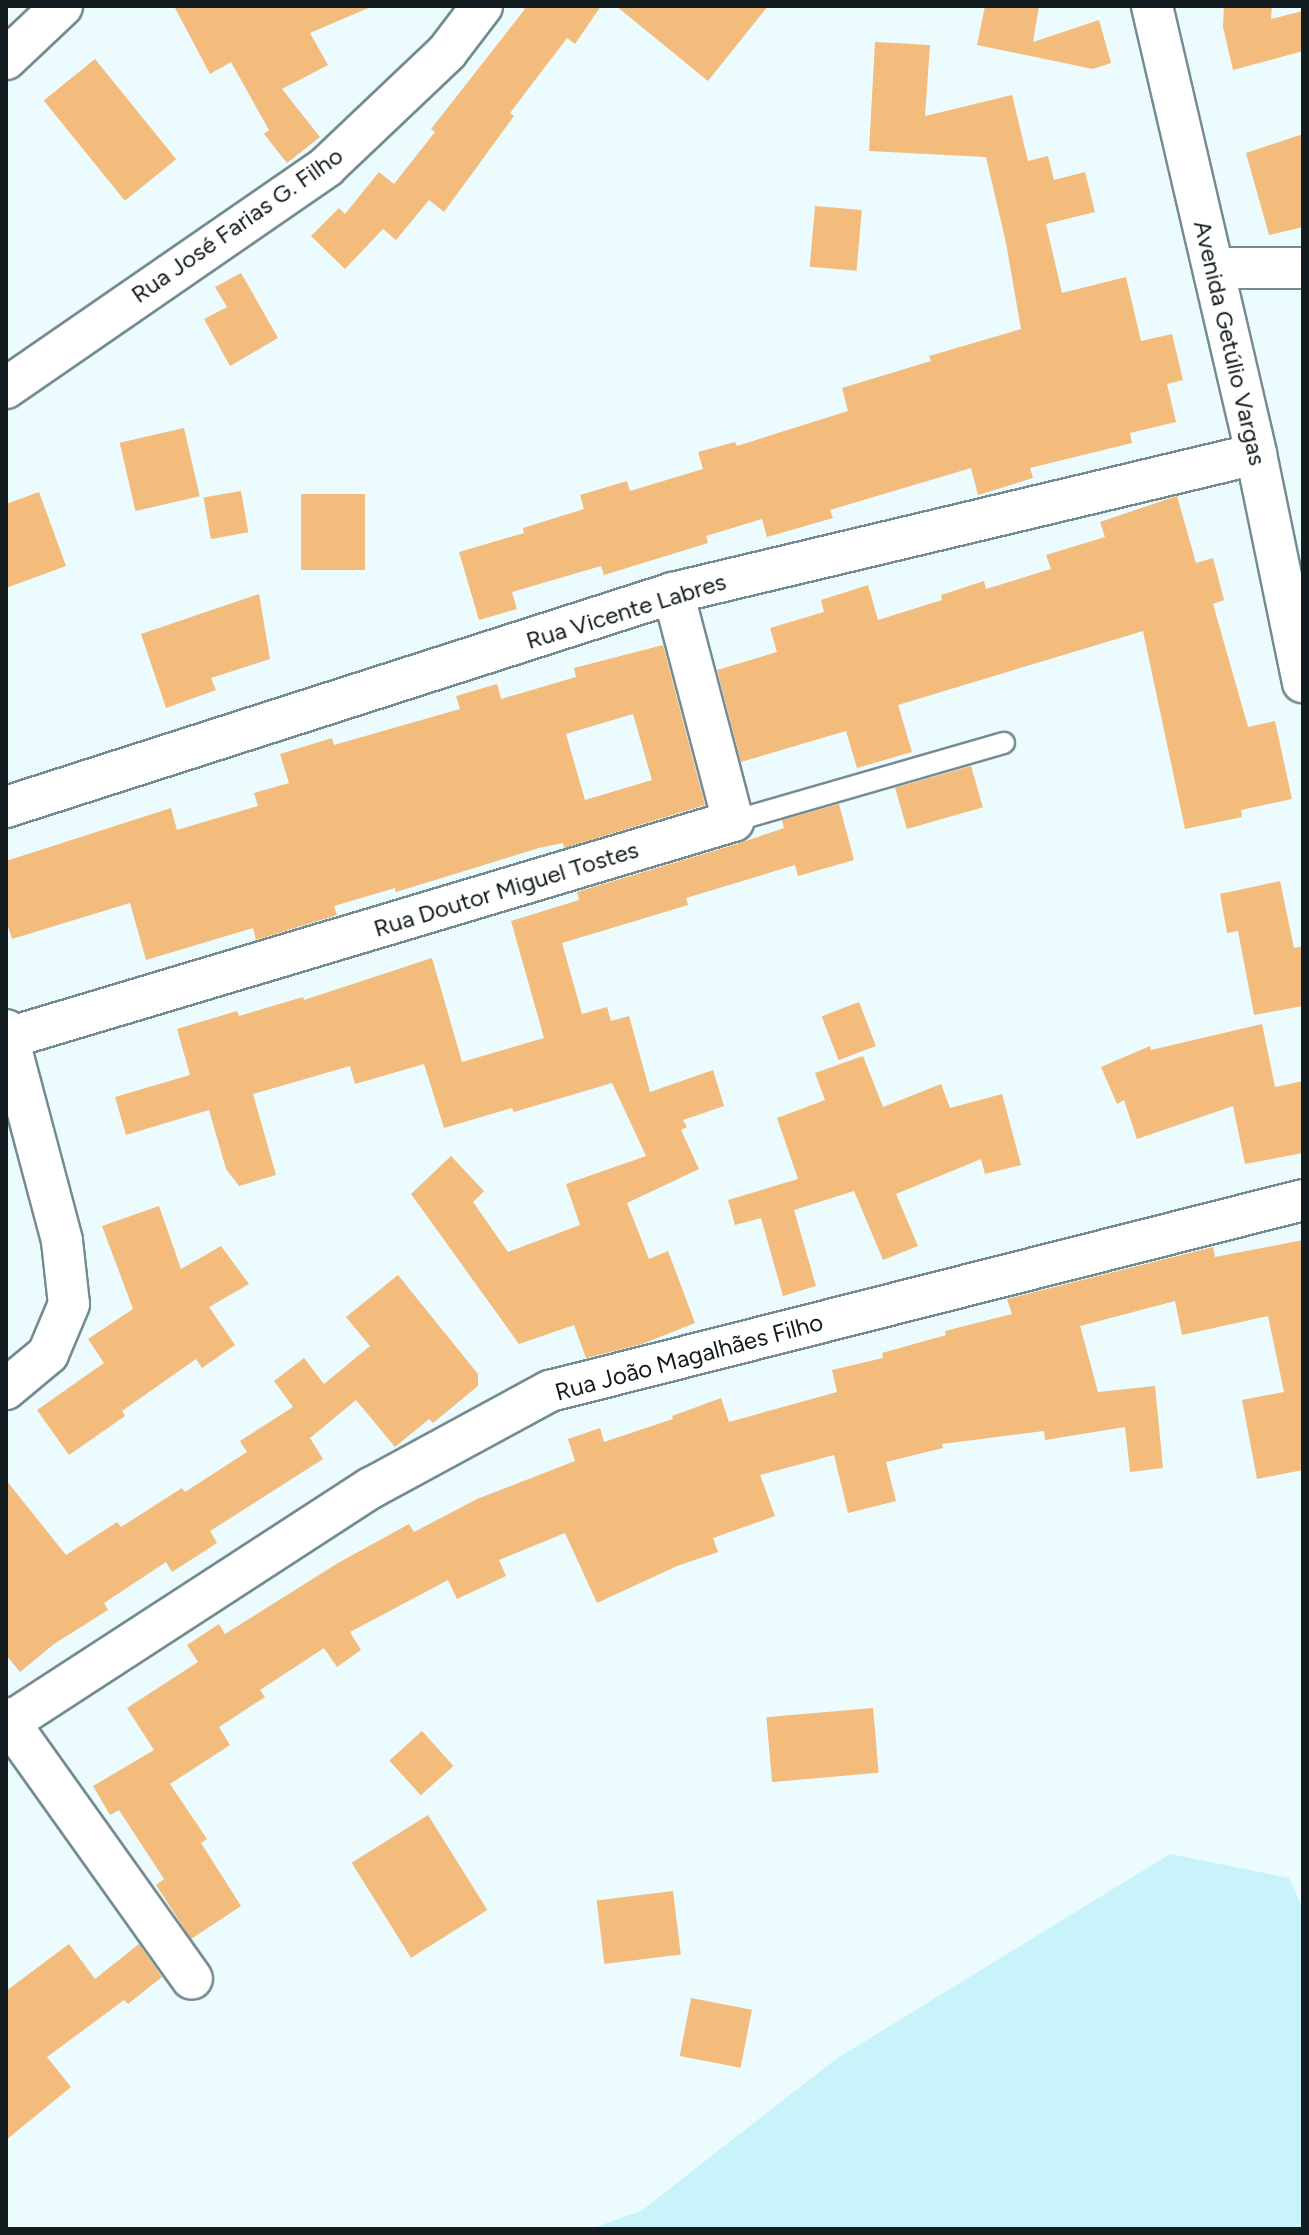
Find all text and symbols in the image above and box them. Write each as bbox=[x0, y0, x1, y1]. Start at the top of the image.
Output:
street label: Rua José Farias G. Filho bbox=[126, 141, 348, 309]
street label: Avenida Getúlio Vargas bbox=[1188, 218, 1272, 468]
street label: Rua Vicente Labres bbox=[523, 567, 729, 655]
street label: Rua Doutor Miguel Tostes bbox=[370, 835, 642, 943]
street label: Rua João Magalhães Filho bbox=[552, 1307, 826, 1407]

